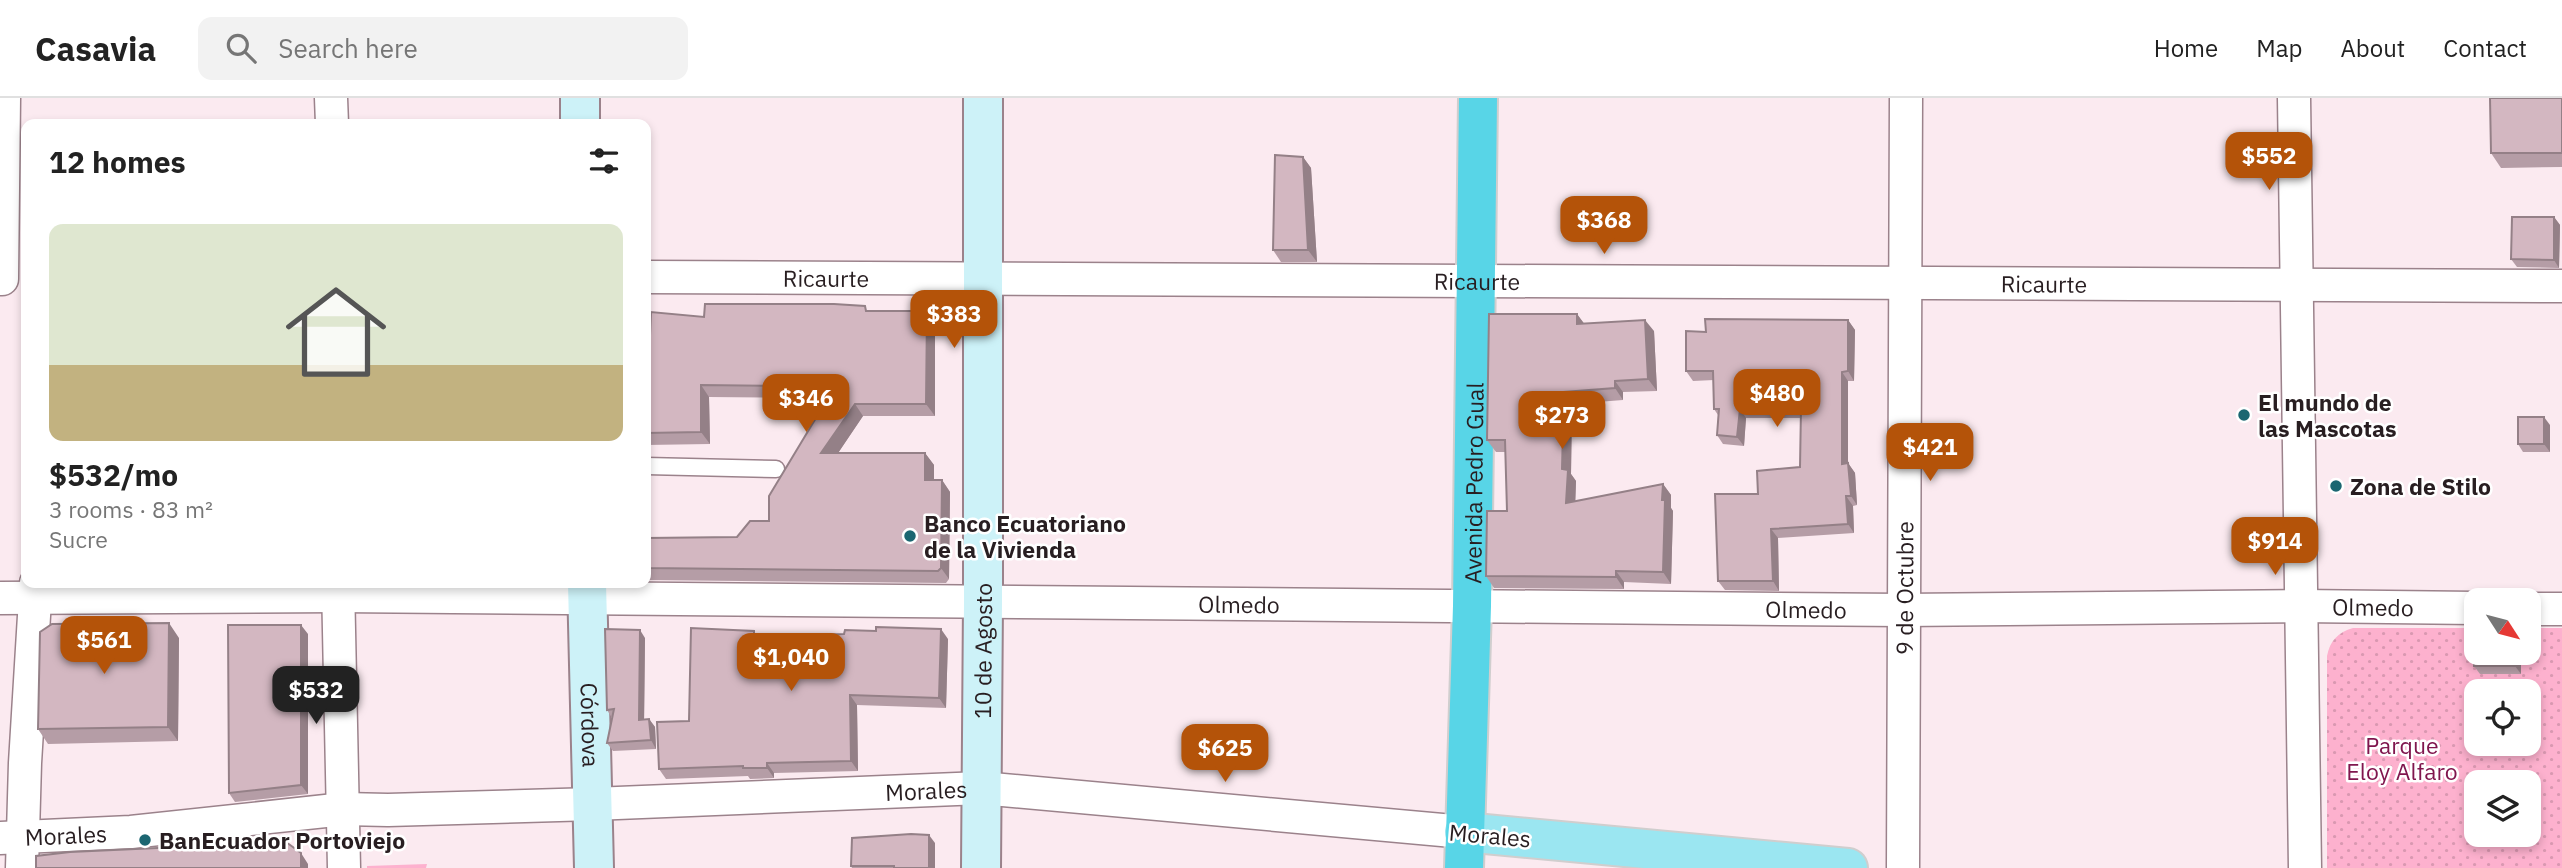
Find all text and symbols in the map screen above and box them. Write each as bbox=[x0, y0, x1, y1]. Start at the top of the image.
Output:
search box bbox=[198, 17, 688, 80]
text: Casavia bbox=[35, 27, 156, 70]
icon: search bbox=[222, 29, 260, 67]
text: Search here bbox=[278, 31, 418, 65]
text: Home bbox=[2154, 32, 2218, 64]
text: Map bbox=[2256, 32, 2302, 64]
text: About bbox=[2340, 32, 2405, 64]
text: Contact bbox=[2443, 32, 2527, 64]
pin: $552 bbox=[2228, 132, 2310, 192]
text: $552 bbox=[2241, 140, 2297, 170]
text: 12 homes bbox=[49, 142, 186, 181]
icon: filters bbox=[585, 142, 623, 180]
pin: $368 bbox=[1563, 197, 1645, 256]
text: $368 bbox=[1576, 204, 1632, 234]
street label: Ricaurte bbox=[783, 263, 869, 293]
street label: Ricaurte bbox=[1434, 266, 1520, 296]
street label: Ricaurte bbox=[2001, 268, 2087, 299]
icon: home bbox=[273, 269, 399, 395]
pin: $383 bbox=[913, 290, 995, 350]
text: $383 bbox=[926, 298, 982, 328]
pin: $480 bbox=[1736, 370, 1818, 429]
pin: $346 bbox=[765, 374, 847, 434]
text: $480 bbox=[1749, 377, 1805, 407]
text: $346 bbox=[778, 382, 834, 412]
street label: Avenida Pedro Gual bbox=[1457, 382, 1490, 584]
place label: El mundo de las Mascotas bbox=[2258, 387, 2397, 443]
pin: $273 bbox=[1521, 392, 1603, 451]
text: $273 bbox=[1534, 399, 1590, 429]
marker: El mundo de las Mascotas bbox=[2236, 407, 2252, 423]
pin: $421 bbox=[1889, 424, 1971, 483]
text: $421 bbox=[1902, 431, 1958, 461]
text: $532/mo bbox=[49, 455, 178, 494]
place label: Zona de Stilo bbox=[2350, 471, 2491, 501]
marker: Zona de Stilo bbox=[2328, 478, 2344, 494]
text: 3 rooms · 83 m² bbox=[49, 494, 213, 524]
place label: Banco Ecuatoriano de la Vivienda bbox=[924, 508, 1126, 564]
pin: $914 bbox=[2234, 518, 2316, 577]
street label: 9 de Octubre bbox=[1889, 521, 1919, 655]
text: Sucre bbox=[49, 524, 108, 554]
text: $914 bbox=[2247, 525, 2303, 555]
marker: Banco Ecuatoriano de la Vivienda bbox=[902, 528, 918, 544]
street label: 10 de Agosto bbox=[967, 583, 998, 719]
north arrow bbox=[2464, 588, 2541, 665]
map controls bbox=[2464, 588, 2541, 847]
street label: Olmedo bbox=[1198, 589, 1280, 619]
street label: Olmedo bbox=[2332, 591, 2414, 622]
street label: Olmedo bbox=[1765, 594, 1847, 624]
pin: $561 bbox=[63, 616, 145, 676]
text: $561 bbox=[76, 624, 132, 654]
pin: $1,040 bbox=[734, 634, 848, 693]
text: $1,040 bbox=[753, 641, 829, 671]
pin: $532 bbox=[275, 666, 357, 726]
text: $532 bbox=[288, 674, 344, 704]
button: locate bbox=[2464, 679, 2541, 756]
street label: Córdova bbox=[574, 682, 607, 768]
pin: $625 bbox=[1184, 724, 1266, 784]
park label: Parque Eloy Alfaro bbox=[2346, 730, 2458, 786]
text: $625 bbox=[1197, 732, 1253, 762]
button: layers bbox=[2464, 770, 2541, 847]
street label: Morales bbox=[884, 774, 968, 807]
street label: Morales bbox=[1448, 816, 1532, 854]
street label: Morales bbox=[24, 818, 108, 852]
place label: BanEcuador Portoviejo bbox=[159, 825, 405, 855]
marker: BanEcuador Portoviejo bbox=[137, 832, 153, 848]

